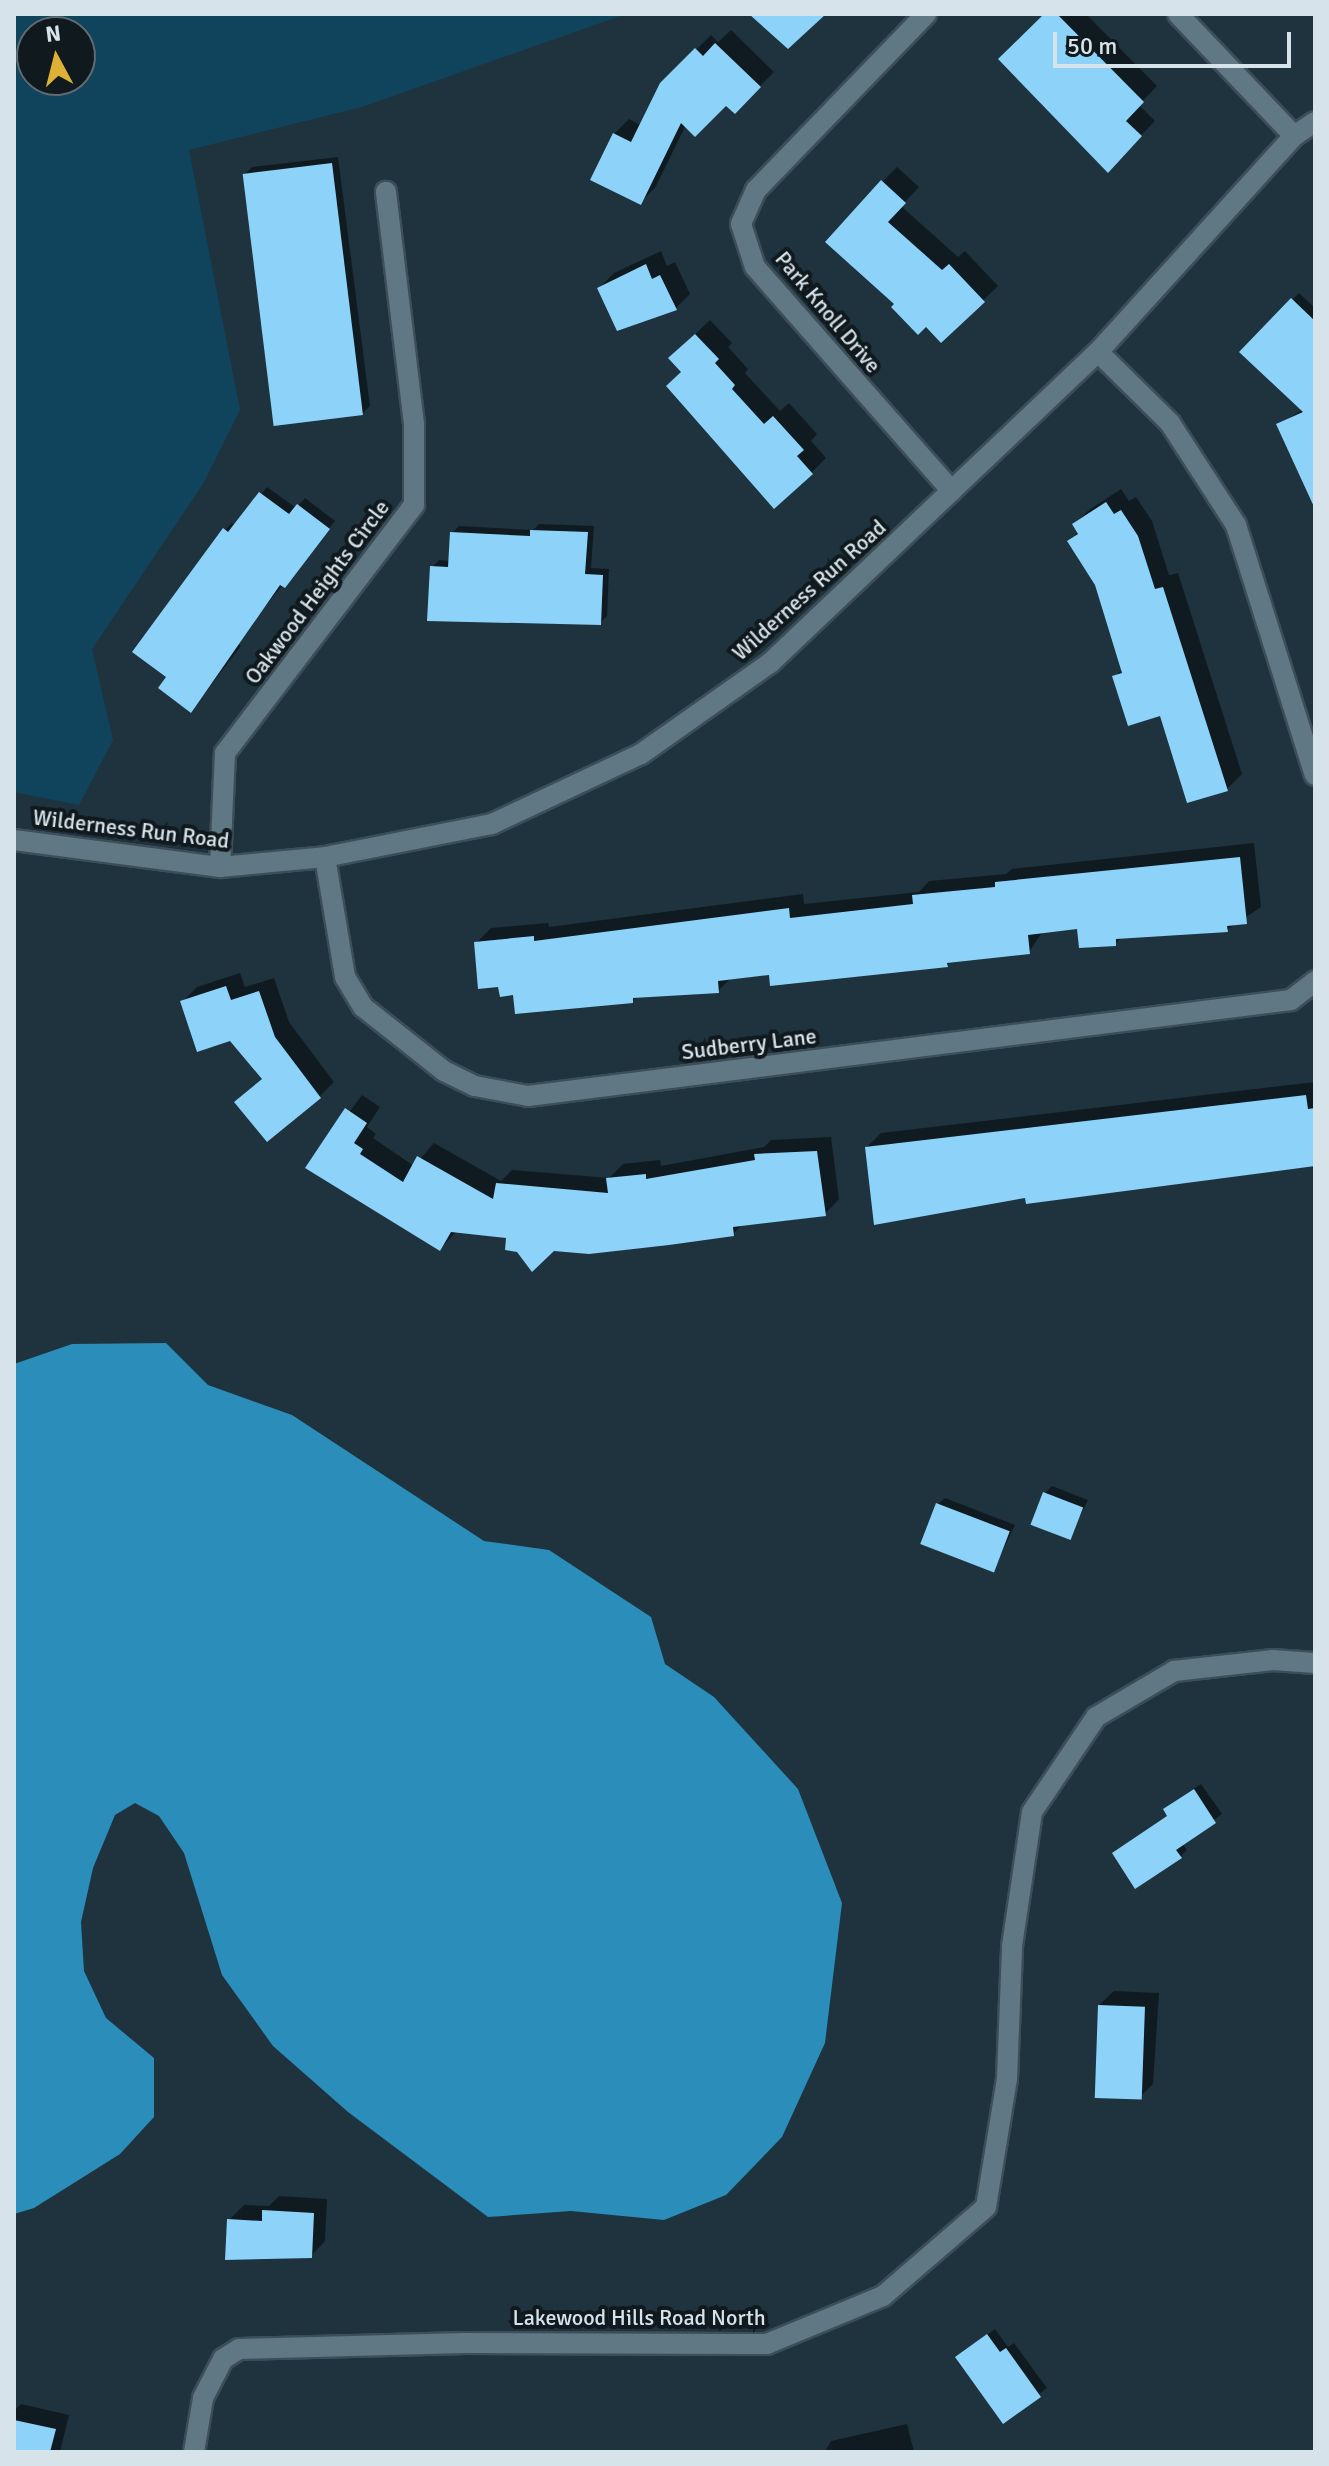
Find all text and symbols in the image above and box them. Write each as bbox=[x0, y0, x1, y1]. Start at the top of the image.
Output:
north arrow bbox=[16, 16, 96, 96]
scale bar bbox=[1057, 16, 1295, 66]
text: N bbox=[44, 19, 63, 48]
text: 50 m bbox=[1067, 31, 1117, 61]
street label: Park Knoll Drive bbox=[770, 246, 886, 378]
street label: Oakwood Heights Circle bbox=[239, 495, 395, 689]
street label: Wilderness Run Road bbox=[727, 514, 891, 666]
street label: Wilderness Run Road bbox=[31, 804, 231, 854]
street label: Sudberry Lane bbox=[680, 1023, 818, 1065]
street label: Lakewood Hills Road North bbox=[512, 2305, 766, 2331]

